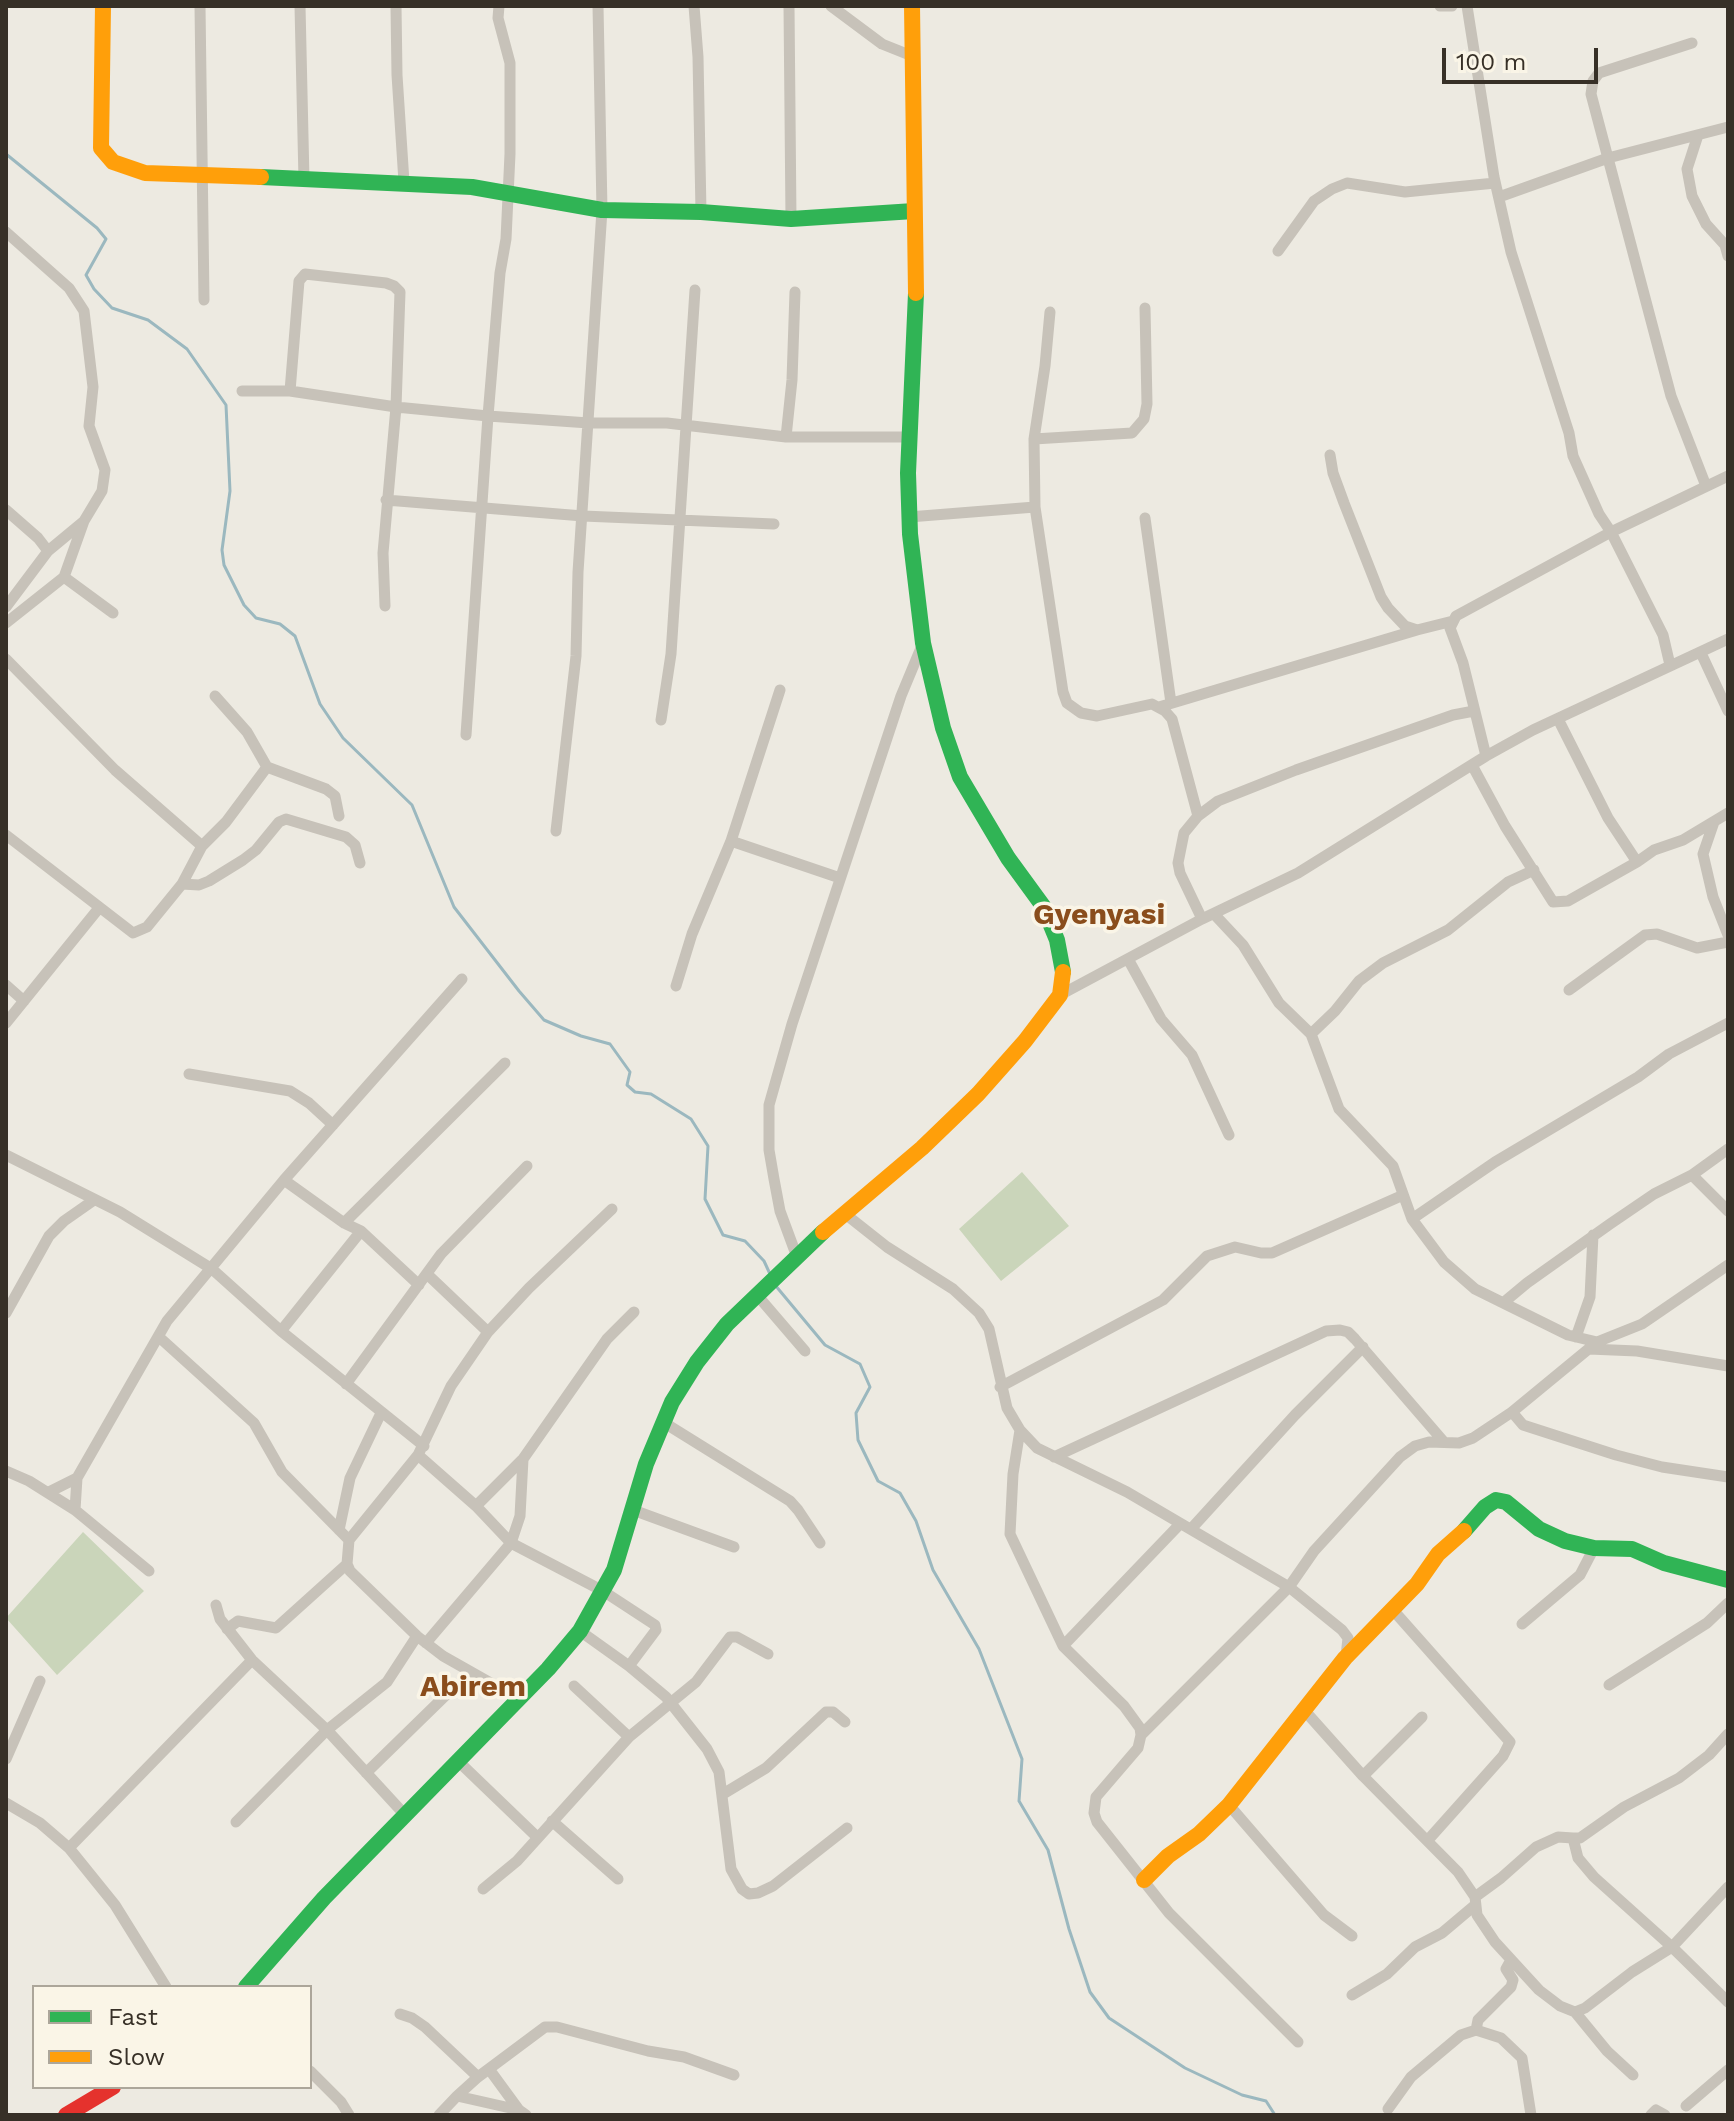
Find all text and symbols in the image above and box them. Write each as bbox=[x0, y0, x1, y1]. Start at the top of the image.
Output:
scale bar bbox=[1446, 32, 1602, 82]
text: 100 m bbox=[1456, 48, 1526, 76]
district label: Gyenyasi bbox=[1033, 897, 1165, 933]
district label: Abirem bbox=[420, 1669, 526, 1705]
legend bbox=[32, 1985, 312, 2089]
text: Fast bbox=[108, 2003, 158, 2031]
text: Slow bbox=[108, 2043, 165, 2071]

